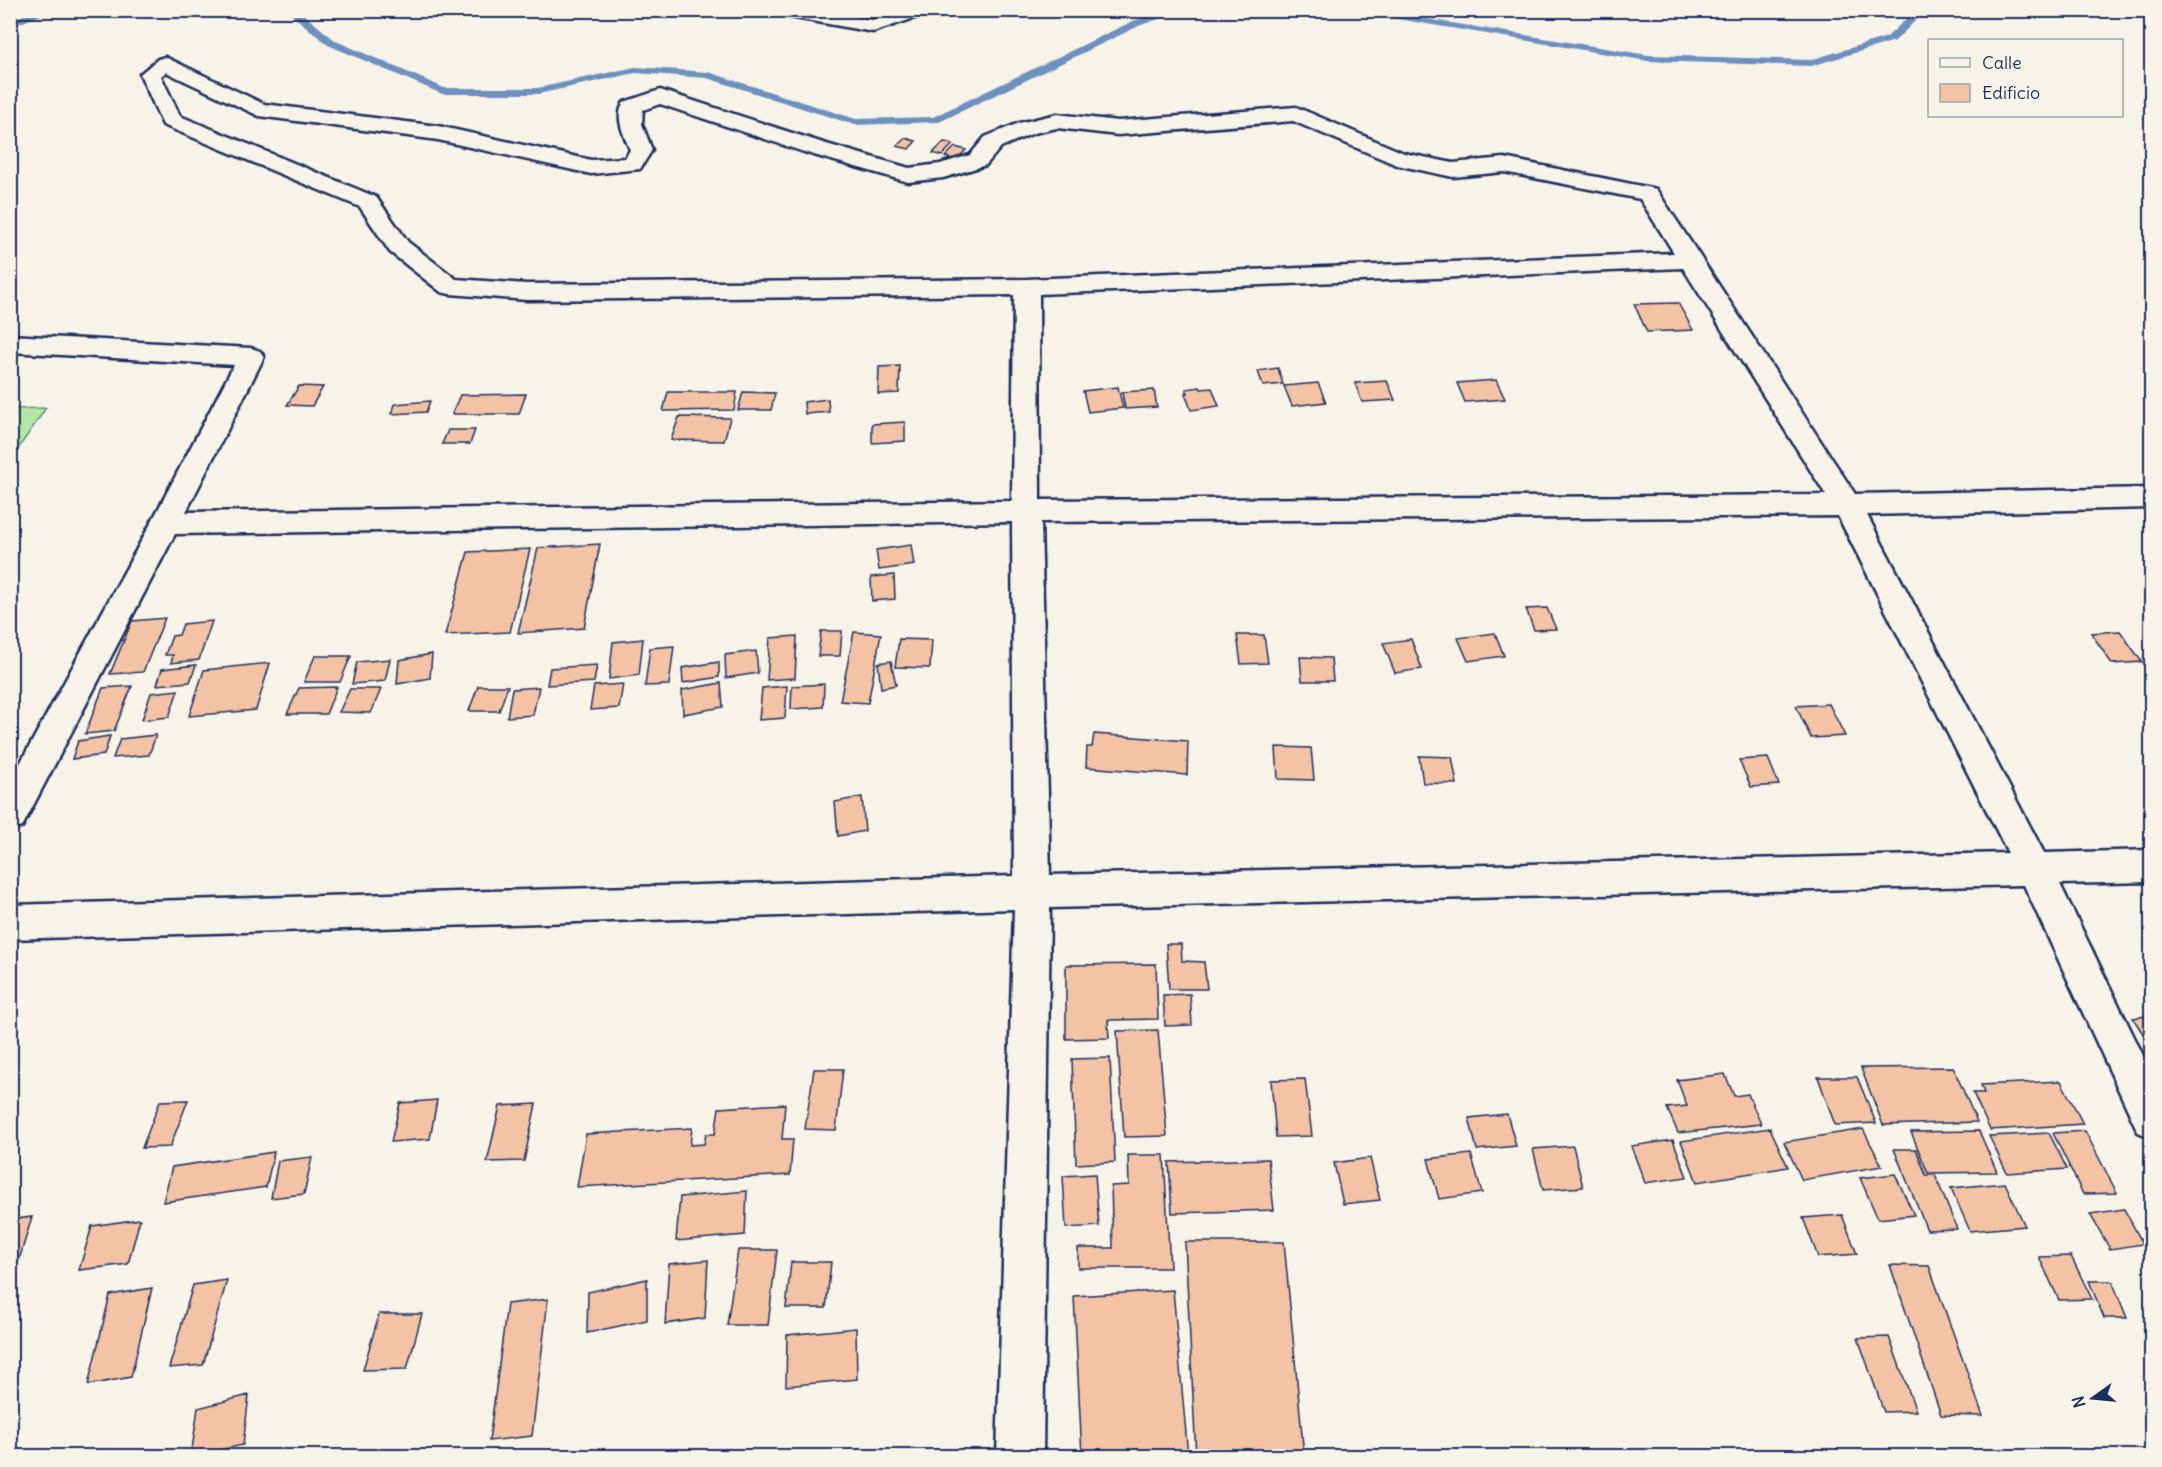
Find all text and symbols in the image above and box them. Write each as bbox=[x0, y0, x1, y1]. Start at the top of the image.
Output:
legend bbox=[1928, 39, 2123, 117]
text: Calle bbox=[1982, 51, 2022, 74]
text: Edificio bbox=[1982, 81, 2040, 104]
north arrow bbox=[2063, 1368, 2123, 1428]
text: N bbox=[2067, 1394, 2090, 1410]

